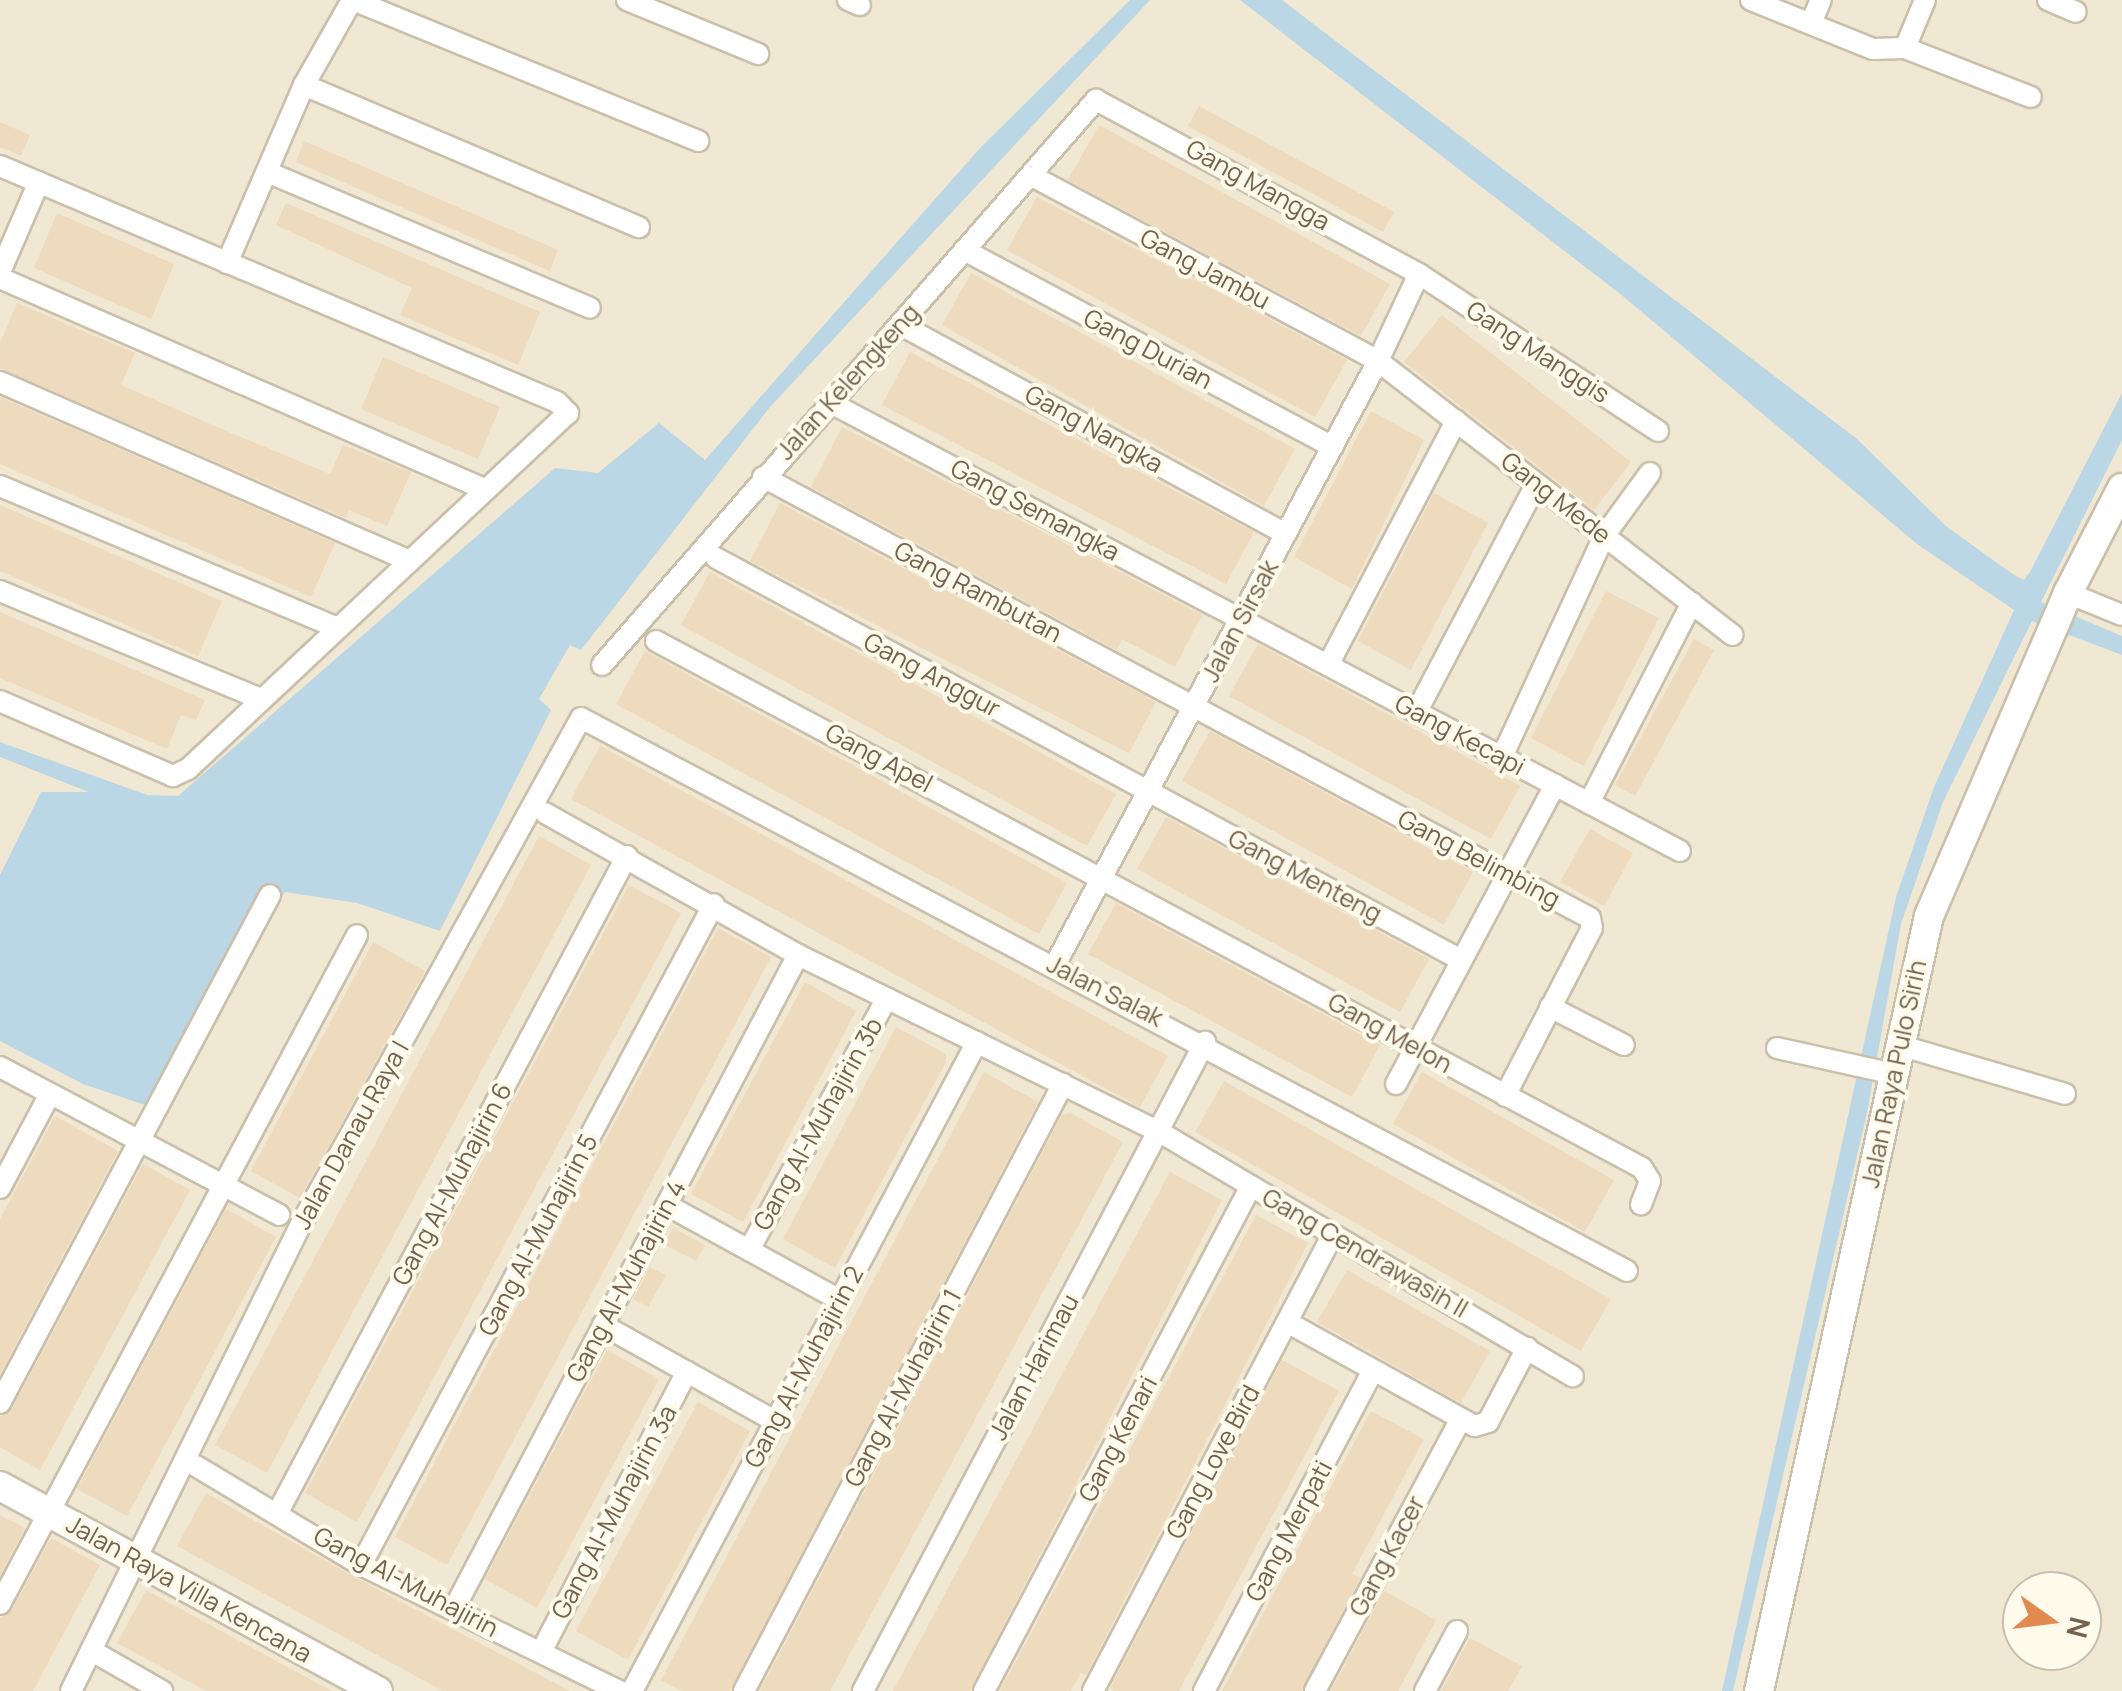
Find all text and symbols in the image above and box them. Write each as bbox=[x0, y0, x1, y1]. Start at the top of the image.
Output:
street label: Gang Mangga bbox=[1181, 133, 1335, 237]
street label: Gang Jambu bbox=[1135, 222, 1275, 316]
street label: Gang Manggis bbox=[1461, 295, 1615, 409]
street label: Jalan Kelengkeng bbox=[770, 298, 926, 466]
street label: Gang Durian bbox=[1079, 303, 1217, 395]
street label: Gang Nangka bbox=[1020, 379, 1168, 479]
street label: Gang Mede bbox=[1495, 446, 1617, 550]
street label: Gang Semangka bbox=[945, 453, 1125, 567]
street label: Gang Rambutan bbox=[889, 535, 1067, 649]
street label: Jalan Sirsak bbox=[1195, 555, 1285, 687]
street label: Gang Anggur bbox=[859, 626, 1005, 724]
street label: Gang Kecapi bbox=[1390, 688, 1530, 782]
street label: Gang Apel bbox=[820, 717, 938, 799]
street label: Gang Belimbing bbox=[1393, 804, 1565, 914]
street label: Gang Menteng bbox=[1223, 823, 1387, 929]
street label: Jalan Salak bbox=[1042, 949, 1168, 1033]
street label: Jalan Raya Pulo Sirih bbox=[1855, 957, 1933, 1191]
street label: Gang Melon bbox=[1323, 987, 1457, 1079]
street label: Gang Al-Muhajirin 3b bbox=[747, 1012, 889, 1236]
street label: Jalan Danau Raya I bbox=[287, 1036, 415, 1234]
street label: Gang Al-Muhajirin 6 bbox=[386, 1078, 518, 1290]
street label: Gang Al-Muhajirin 5 bbox=[472, 1129, 604, 1341]
street label: Gang Al-Muhajirin 4 bbox=[560, 1175, 692, 1387]
street label: Gang Cendrawasih II bbox=[1257, 1182, 1473, 1324]
street label: Gang Al-Muhajirin 2 bbox=[738, 1261, 870, 1473]
street label: Gang Al-Muhajirin 1 bbox=[838, 1284, 968, 1492]
street label: Jalan Harimau bbox=[983, 1289, 1085, 1445]
street label: Gang Kenari bbox=[1072, 1371, 1164, 1507]
street label: Gang Love Bird bbox=[1160, 1380, 1266, 1544]
street label: Gang Al-Muhajirin 3a bbox=[545, 1400, 683, 1624]
street label: Gang Merpati bbox=[1239, 1455, 1339, 1607]
street label: Gang Kacer bbox=[1343, 1491, 1431, 1621]
street label: Jalan Raya Villa Kencana bbox=[61, 1509, 317, 1669]
street label: Gang Al-Muhajirin bbox=[309, 1521, 503, 1643]
north arrow bbox=[2002, 1571, 2102, 1671]
text: N bbox=[2058, 1613, 2100, 1642]

